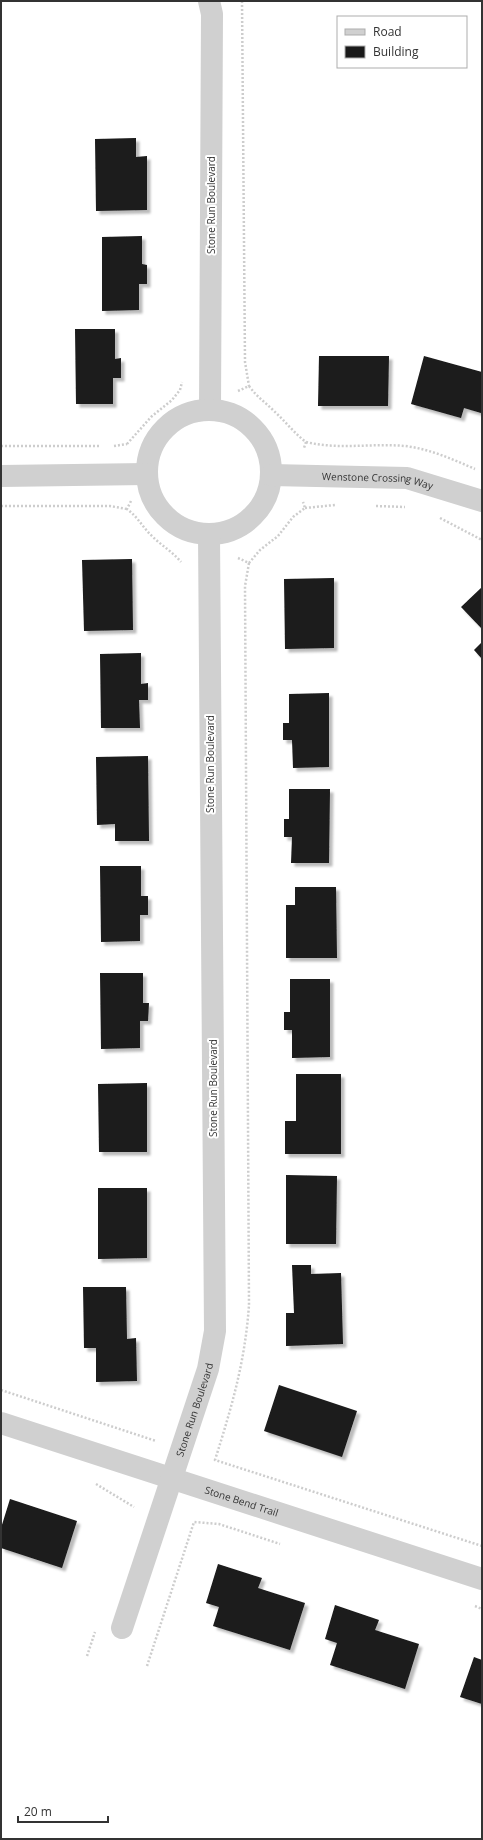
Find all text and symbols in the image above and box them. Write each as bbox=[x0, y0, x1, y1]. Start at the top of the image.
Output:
legend bbox=[337, 16, 467, 68]
text: Road bbox=[373, 23, 402, 40]
text: Building bbox=[373, 43, 419, 60]
street label: Stone Run Boulevard bbox=[204, 156, 218, 254]
street label: Wenstone Crossing Way bbox=[322, 469, 436, 493]
street label: Stone Run Boulevard bbox=[203, 715, 217, 813]
street label: Stone Run Boulevard bbox=[206, 1039, 220, 1137]
street label: Stone Run Boulevard bbox=[172, 1362, 216, 1458]
street label: Stone Bend Trail bbox=[203, 1483, 280, 1520]
scale bar bbox=[18, 1798, 108, 1824]
text: 20 m bbox=[24, 1803, 52, 1820]

